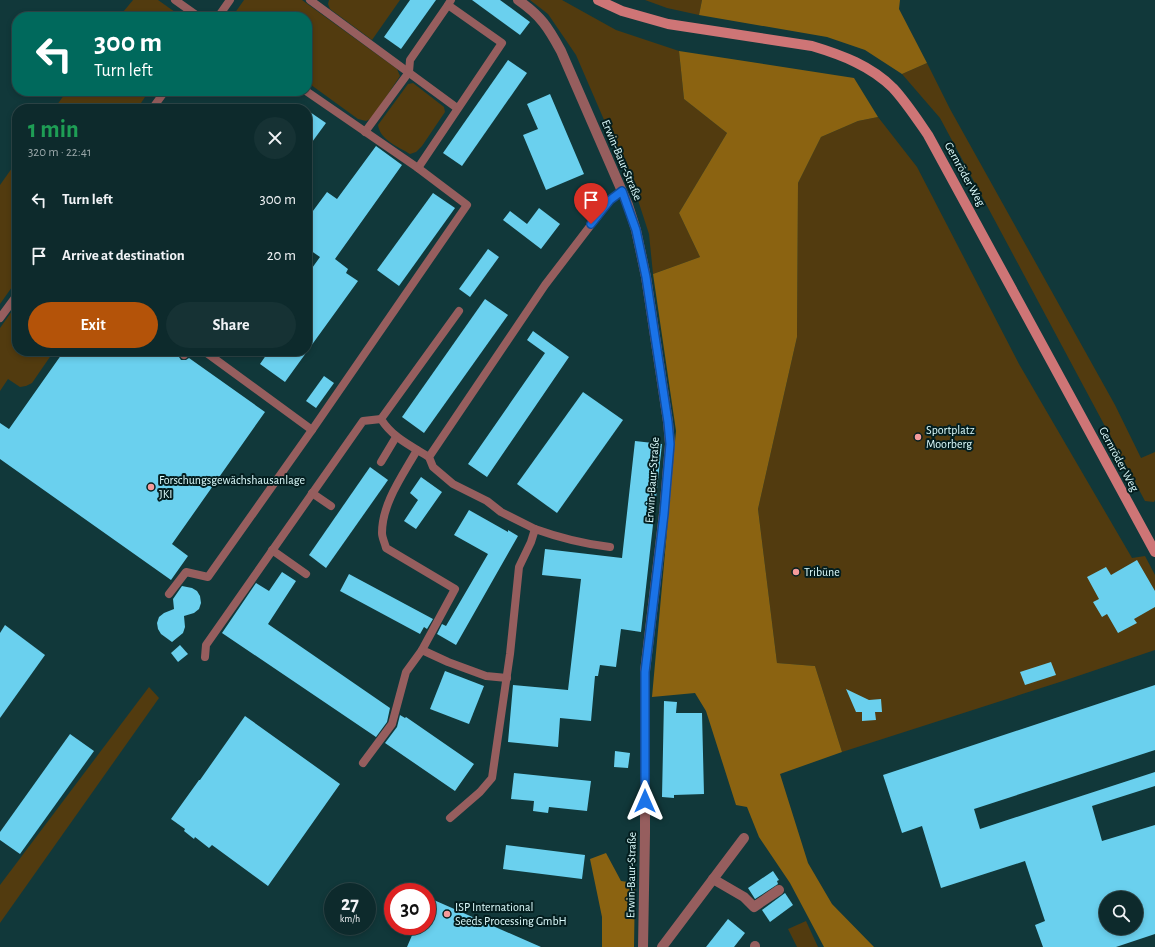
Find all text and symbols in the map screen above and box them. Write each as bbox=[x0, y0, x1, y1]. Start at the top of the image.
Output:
icon: left bbox=[28, 28, 80, 80]
text: 300 m bbox=[94, 29, 162, 57]
text: Turn left bbox=[94, 62, 153, 80]
button: close bbox=[254, 117, 296, 159]
text: 1 min bbox=[28, 118, 79, 142]
street label: Erwin-Baur-Straße bbox=[600, 118, 644, 202]
street label: Gernröder Weg bbox=[942, 140, 988, 208]
text: 320 m · 22:41 bbox=[28, 146, 91, 159]
pin bbox=[574, 183, 608, 224]
icon: left bbox=[28, 189, 50, 211]
icon: arrive bbox=[580, 189, 602, 211]
text: Turn left bbox=[62, 192, 113, 207]
text: 300 m bbox=[260, 192, 296, 207]
icon: arrive bbox=[28, 245, 50, 267]
text: Arrive at destination bbox=[62, 248, 185, 263]
text: 20 m bbox=[267, 248, 296, 263]
button: Exit bbox=[28, 302, 158, 348]
button: Share bbox=[166, 302, 296, 348]
place label: Sportplatz Moorberg bbox=[926, 424, 975, 450]
street label: Gernröder Weg bbox=[1097, 425, 1141, 493]
marker: Sportplatz Moorberg bbox=[913, 432, 923, 442]
street label: Erwin-Baur-Straße bbox=[643, 437, 661, 523]
place label: Forschungsgewächshausanlage JKI bbox=[159, 474, 305, 500]
marker: Forschungsgewächshausanlage JKI bbox=[146, 482, 156, 492]
place label: Tribüne bbox=[804, 566, 840, 578]
marker: Tribüne bbox=[791, 567, 801, 577]
position arrow bbox=[624, 780, 666, 822]
street label: Erwin-Baur-Straße bbox=[624, 832, 638, 918]
speed limit sign: 30 bbox=[384, 883, 436, 935]
map controls bbox=[1099, 891, 1143, 935]
button: search bbox=[1099, 891, 1143, 935]
text: 27 bbox=[341, 894, 359, 914]
place label: ISP International Seeds Processing GmbH bbox=[455, 901, 567, 927]
marker: ISP International Seeds Processing GmbH bbox=[442, 909, 452, 919]
text: km/h bbox=[340, 914, 360, 924]

